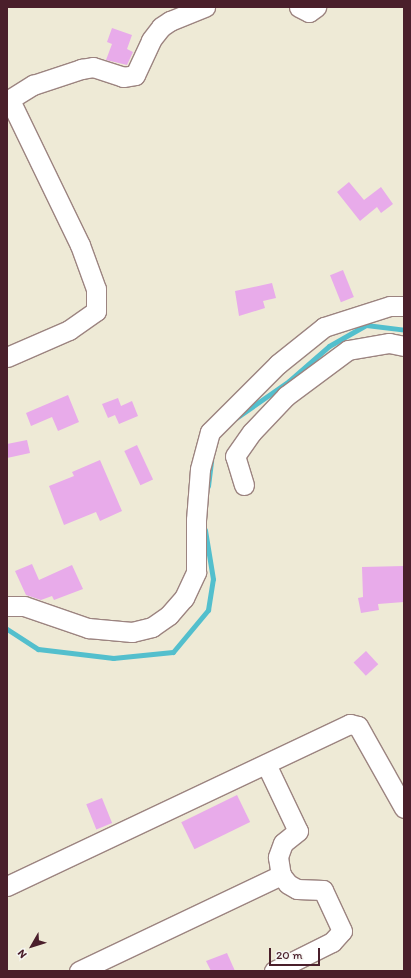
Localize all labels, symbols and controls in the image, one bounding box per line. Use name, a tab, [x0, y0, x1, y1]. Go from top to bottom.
north arrow	[12, 926, 52, 966]
scale bar	[271, 940, 322, 966]
text: N	[15, 947, 30, 961]
text: 20 m	[276, 948, 303, 962]

